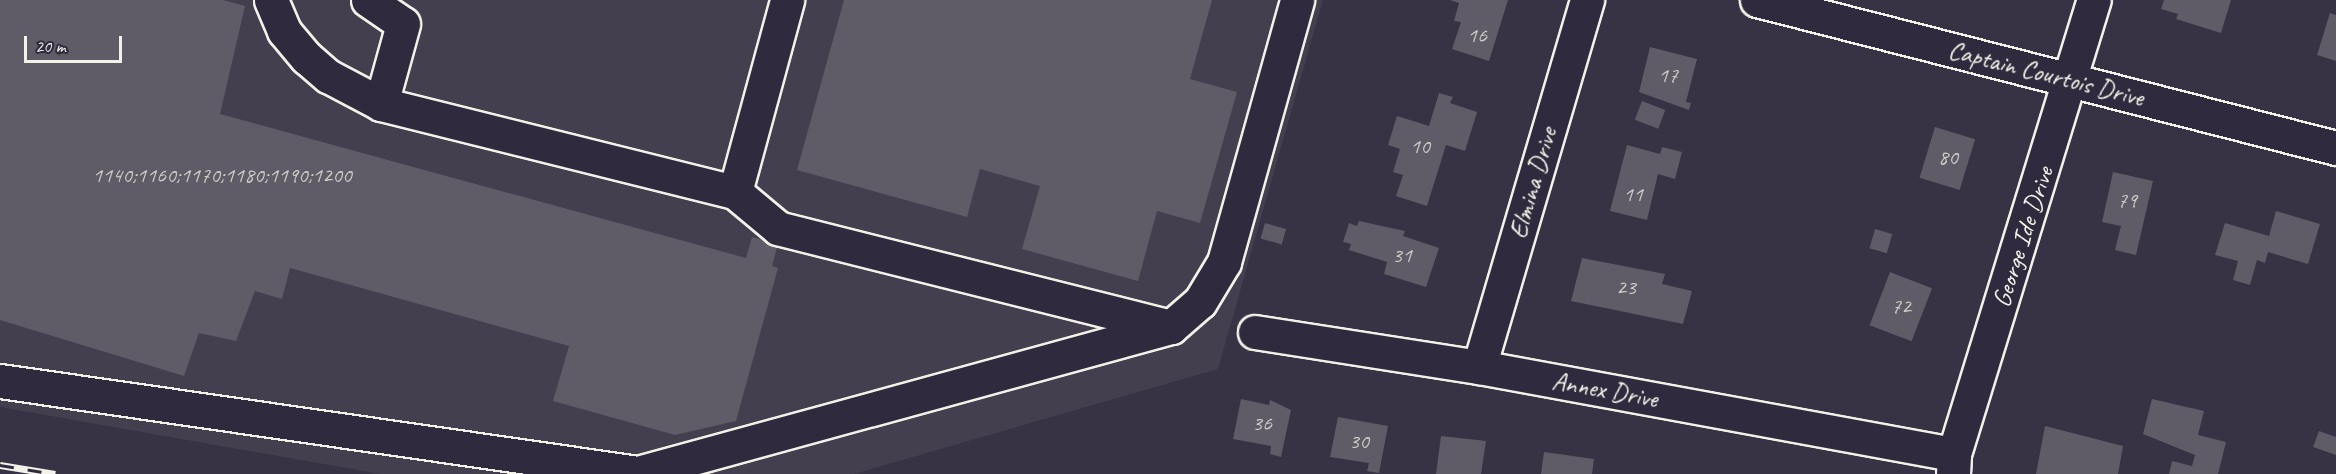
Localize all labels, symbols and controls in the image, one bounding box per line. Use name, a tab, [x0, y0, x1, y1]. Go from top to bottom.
house number: 16	[1467, 23, 1487, 49]
scale bar	[27, 24, 124, 62]
text: 20 m	[35, 35, 66, 57]
street label: Captain Courtois Drive	[1945, 35, 2147, 113]
house number: 17	[1658, 63, 1678, 89]
street label: Elmina Drive	[1502, 124, 1564, 242]
house number: 10	[1410, 134, 1430, 160]
house number: 80	[1938, 145, 1958, 171]
house number: 1140;1160;1170;1180;1190;1200	[92, 163, 352, 189]
street label: George Ide Drive	[1986, 163, 2060, 311]
house number: 11	[1623, 182, 1643, 208]
house number: 79	[2117, 188, 2137, 214]
house number: 31	[1392, 243, 1412, 269]
house number: 23	[1616, 275, 1636, 301]
house number: 72	[1891, 294, 1911, 320]
street label: Annex Drive	[1550, 365, 1660, 415]
house number: 36	[1252, 411, 1272, 437]
house number: 30	[1349, 429, 1369, 455]

